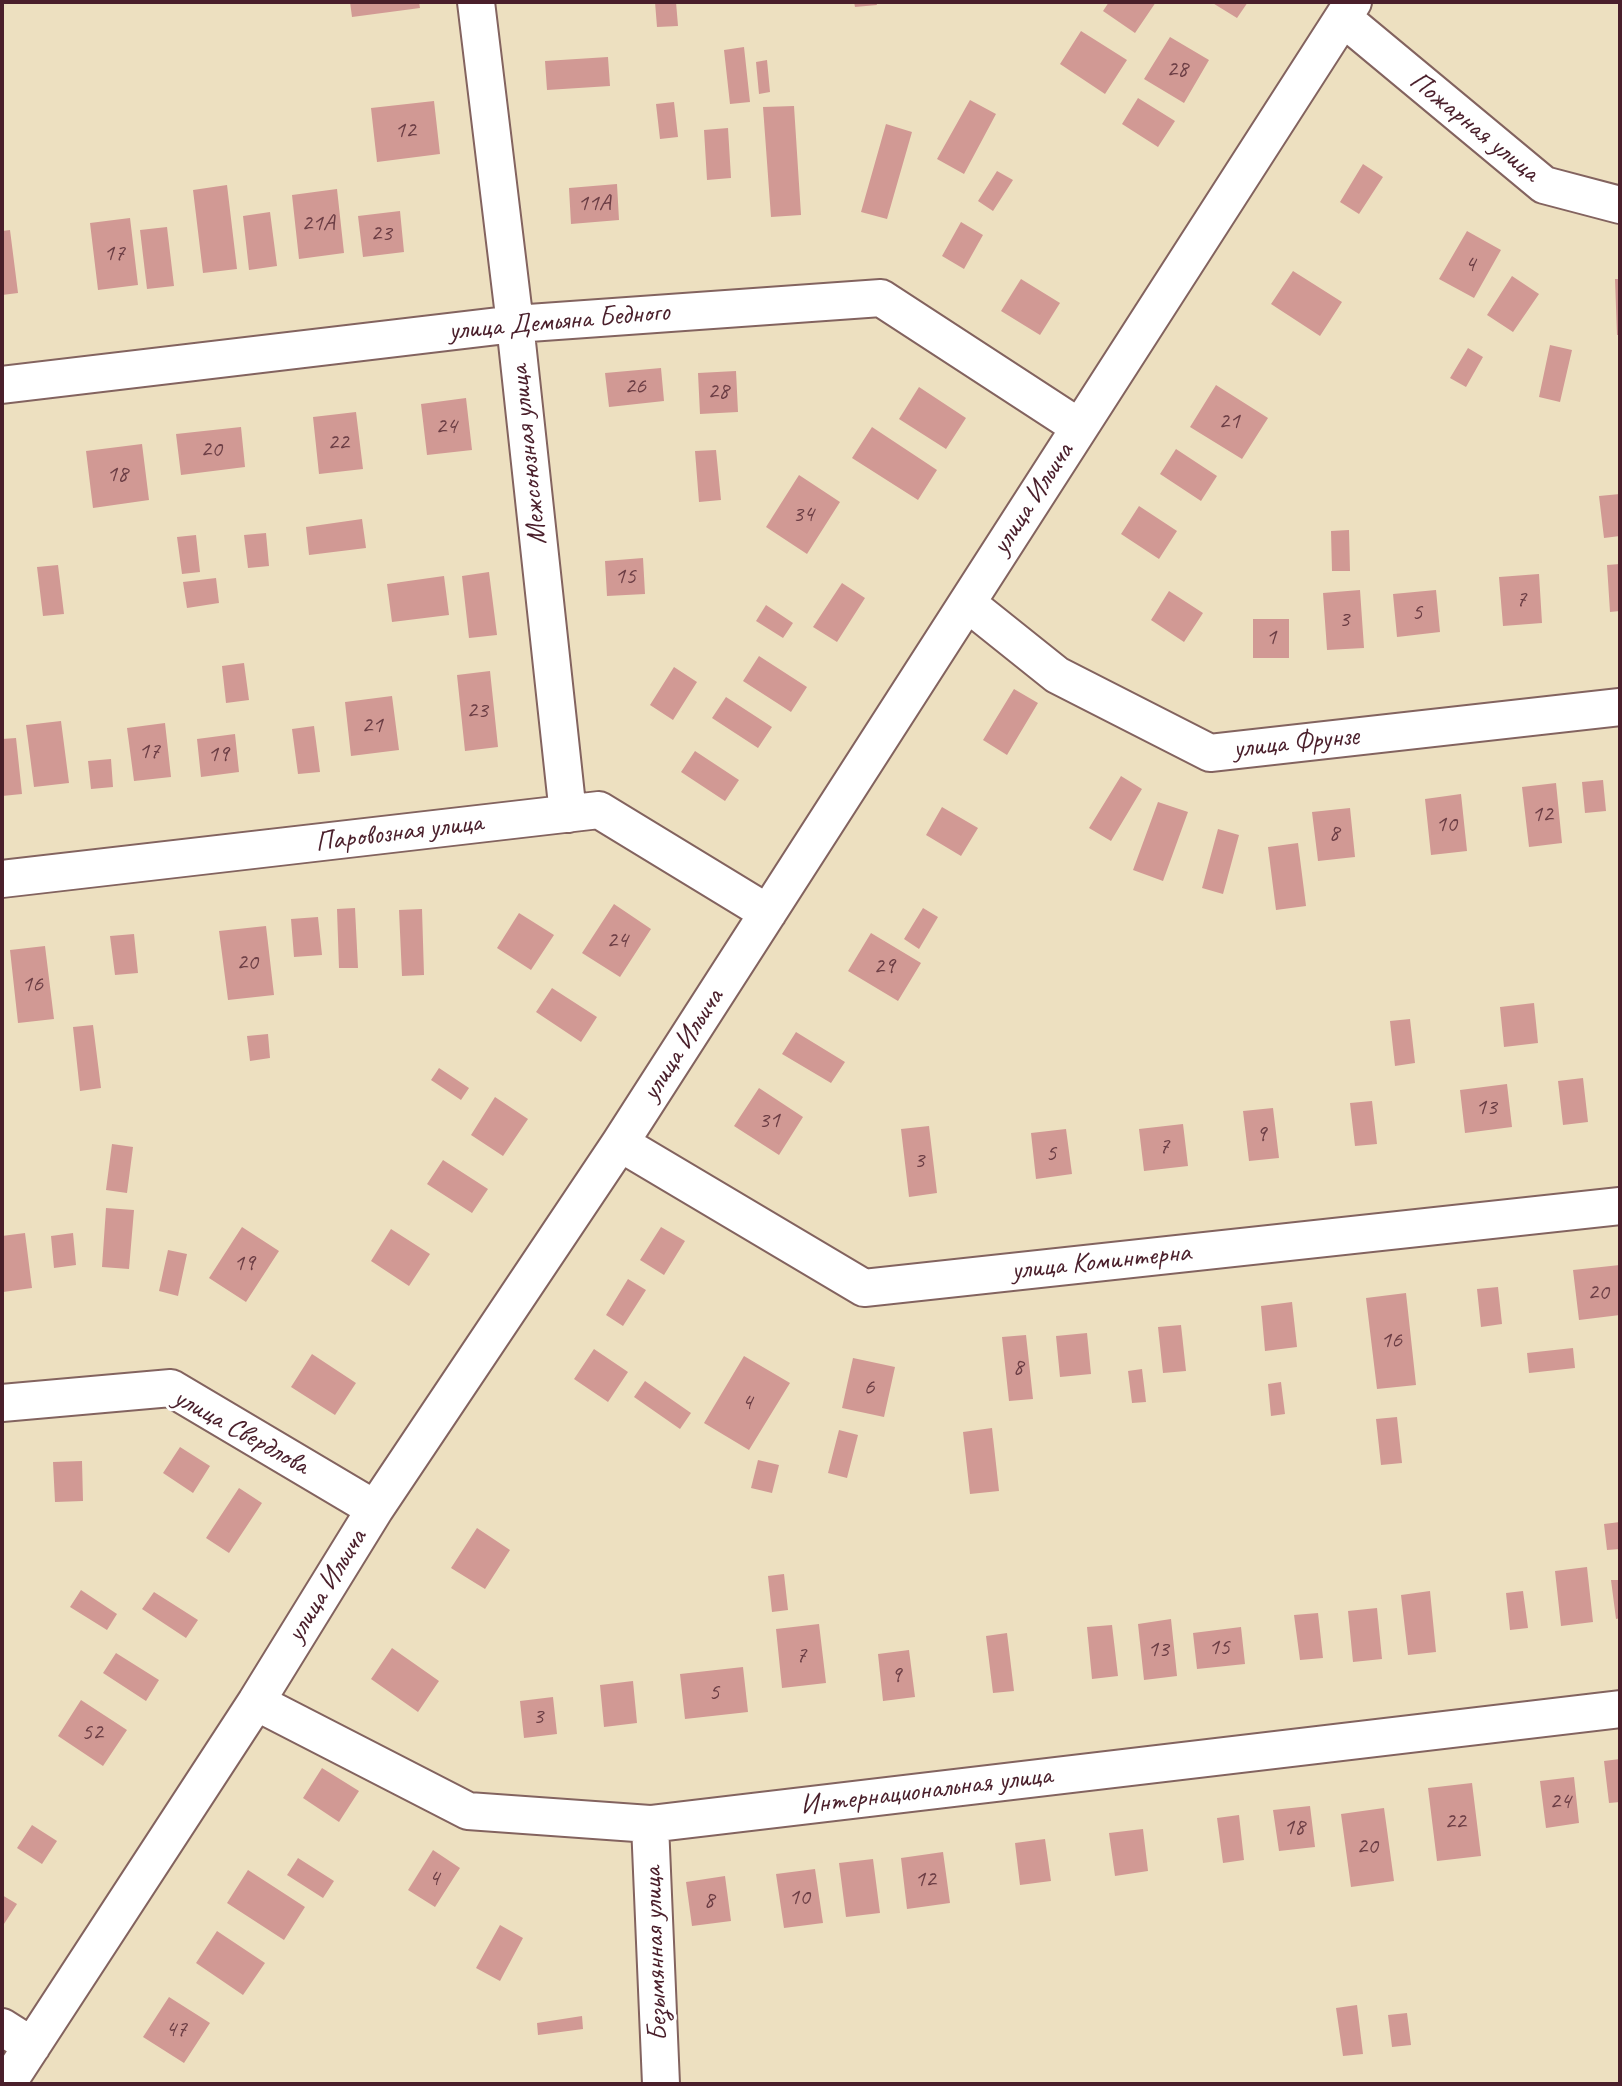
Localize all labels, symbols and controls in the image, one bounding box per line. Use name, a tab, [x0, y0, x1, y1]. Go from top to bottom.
house number: 28	[1166, 56, 1188, 84]
street label: Пожарная улица	[1402, 64, 1546, 190]
house number: 12	[394, 117, 416, 145]
house number: 11А	[577, 190, 611, 218]
house number: 21А	[301, 210, 335, 238]
house number: 23	[370, 220, 392, 248]
house number: 17	[103, 240, 125, 268]
house number: 4	[1465, 251, 1475, 279]
street label: улица Демьяна Бедного	[447, 296, 671, 348]
street label: Межсоюзная улица	[503, 364, 555, 546]
house number: 26	[624, 373, 646, 401]
house number: 28	[707, 378, 729, 406]
house number: 21	[1218, 408, 1240, 436]
house number: 24	[435, 413, 457, 441]
house number: 22	[327, 429, 349, 457]
house number: 20	[200, 436, 222, 464]
street label: улица Ильича	[985, 437, 1081, 561]
house number: 18	[106, 461, 128, 489]
house number: 34	[792, 501, 814, 529]
house number: 15	[614, 563, 636, 591]
house number: 7	[1516, 586, 1526, 614]
house number: 5	[1412, 599, 1422, 627]
house number: 3	[1339, 606, 1349, 634]
house number: 1	[1266, 624, 1276, 652]
house number: 23	[466, 697, 488, 725]
house number: 21	[361, 712, 383, 740]
street label: улица Фрунзе	[1231, 720, 1361, 766]
house number: 17	[138, 738, 160, 766]
house number: 19	[207, 741, 229, 769]
house number: 12	[1531, 801, 1553, 829]
street label: Паровозная улица	[313, 806, 485, 860]
house number: 10	[1435, 811, 1457, 839]
house number: 8	[1329, 820, 1339, 848]
house number: 24	[606, 927, 628, 955]
house number: 20	[236, 949, 258, 977]
house number: 29	[873, 953, 895, 981]
house number: 16	[21, 971, 43, 999]
street label: улица Ильича	[635, 983, 731, 1107]
house number: 13	[1475, 1094, 1497, 1122]
house number: 31	[758, 1107, 780, 1135]
house number: 9	[1256, 1121, 1266, 1149]
house number: 7	[1159, 1133, 1169, 1161]
house number: 5	[1046, 1140, 1056, 1168]
house number: 3	[914, 1147, 924, 1175]
street label: улица Коминтерна	[1010, 1236, 1192, 1288]
house number: 19	[233, 1250, 255, 1278]
house number: 20	[1587, 1279, 1609, 1307]
house number: 16	[1380, 1327, 1402, 1355]
house number: 8	[1013, 1354, 1023, 1382]
house number: 6	[864, 1374, 874, 1402]
street label: улица Свердлова	[167, 1381, 315, 1483]
house number: 4	[742, 1389, 752, 1417]
street label: улица Ильича	[279, 1524, 375, 1648]
house number: 15	[1208, 1634, 1230, 1662]
house number: 13	[1147, 1636, 1169, 1664]
house number: 7	[796, 1642, 806, 1670]
house number: 9	[891, 1662, 901, 1690]
house number: 5	[709, 1679, 719, 1707]
house number: 3	[533, 1703, 543, 1731]
house number: 52	[81, 1719, 103, 1747]
street label: Интернациональная улица	[798, 1759, 1054, 1823]
house number: 24	[1549, 1788, 1571, 1816]
house number: 22	[1444, 1808, 1466, 1836]
house number: 18	[1283, 1814, 1305, 1842]
house number: 20	[1356, 1833, 1378, 1861]
house number: 4	[429, 1865, 439, 1893]
street label: Безымянная улица	[636, 1866, 676, 2042]
house number: 12	[914, 1866, 936, 1894]
house number: 10	[788, 1884, 810, 1912]
house number: 8	[704, 1887, 714, 1915]
house number: 47	[165, 2016, 187, 2044]

